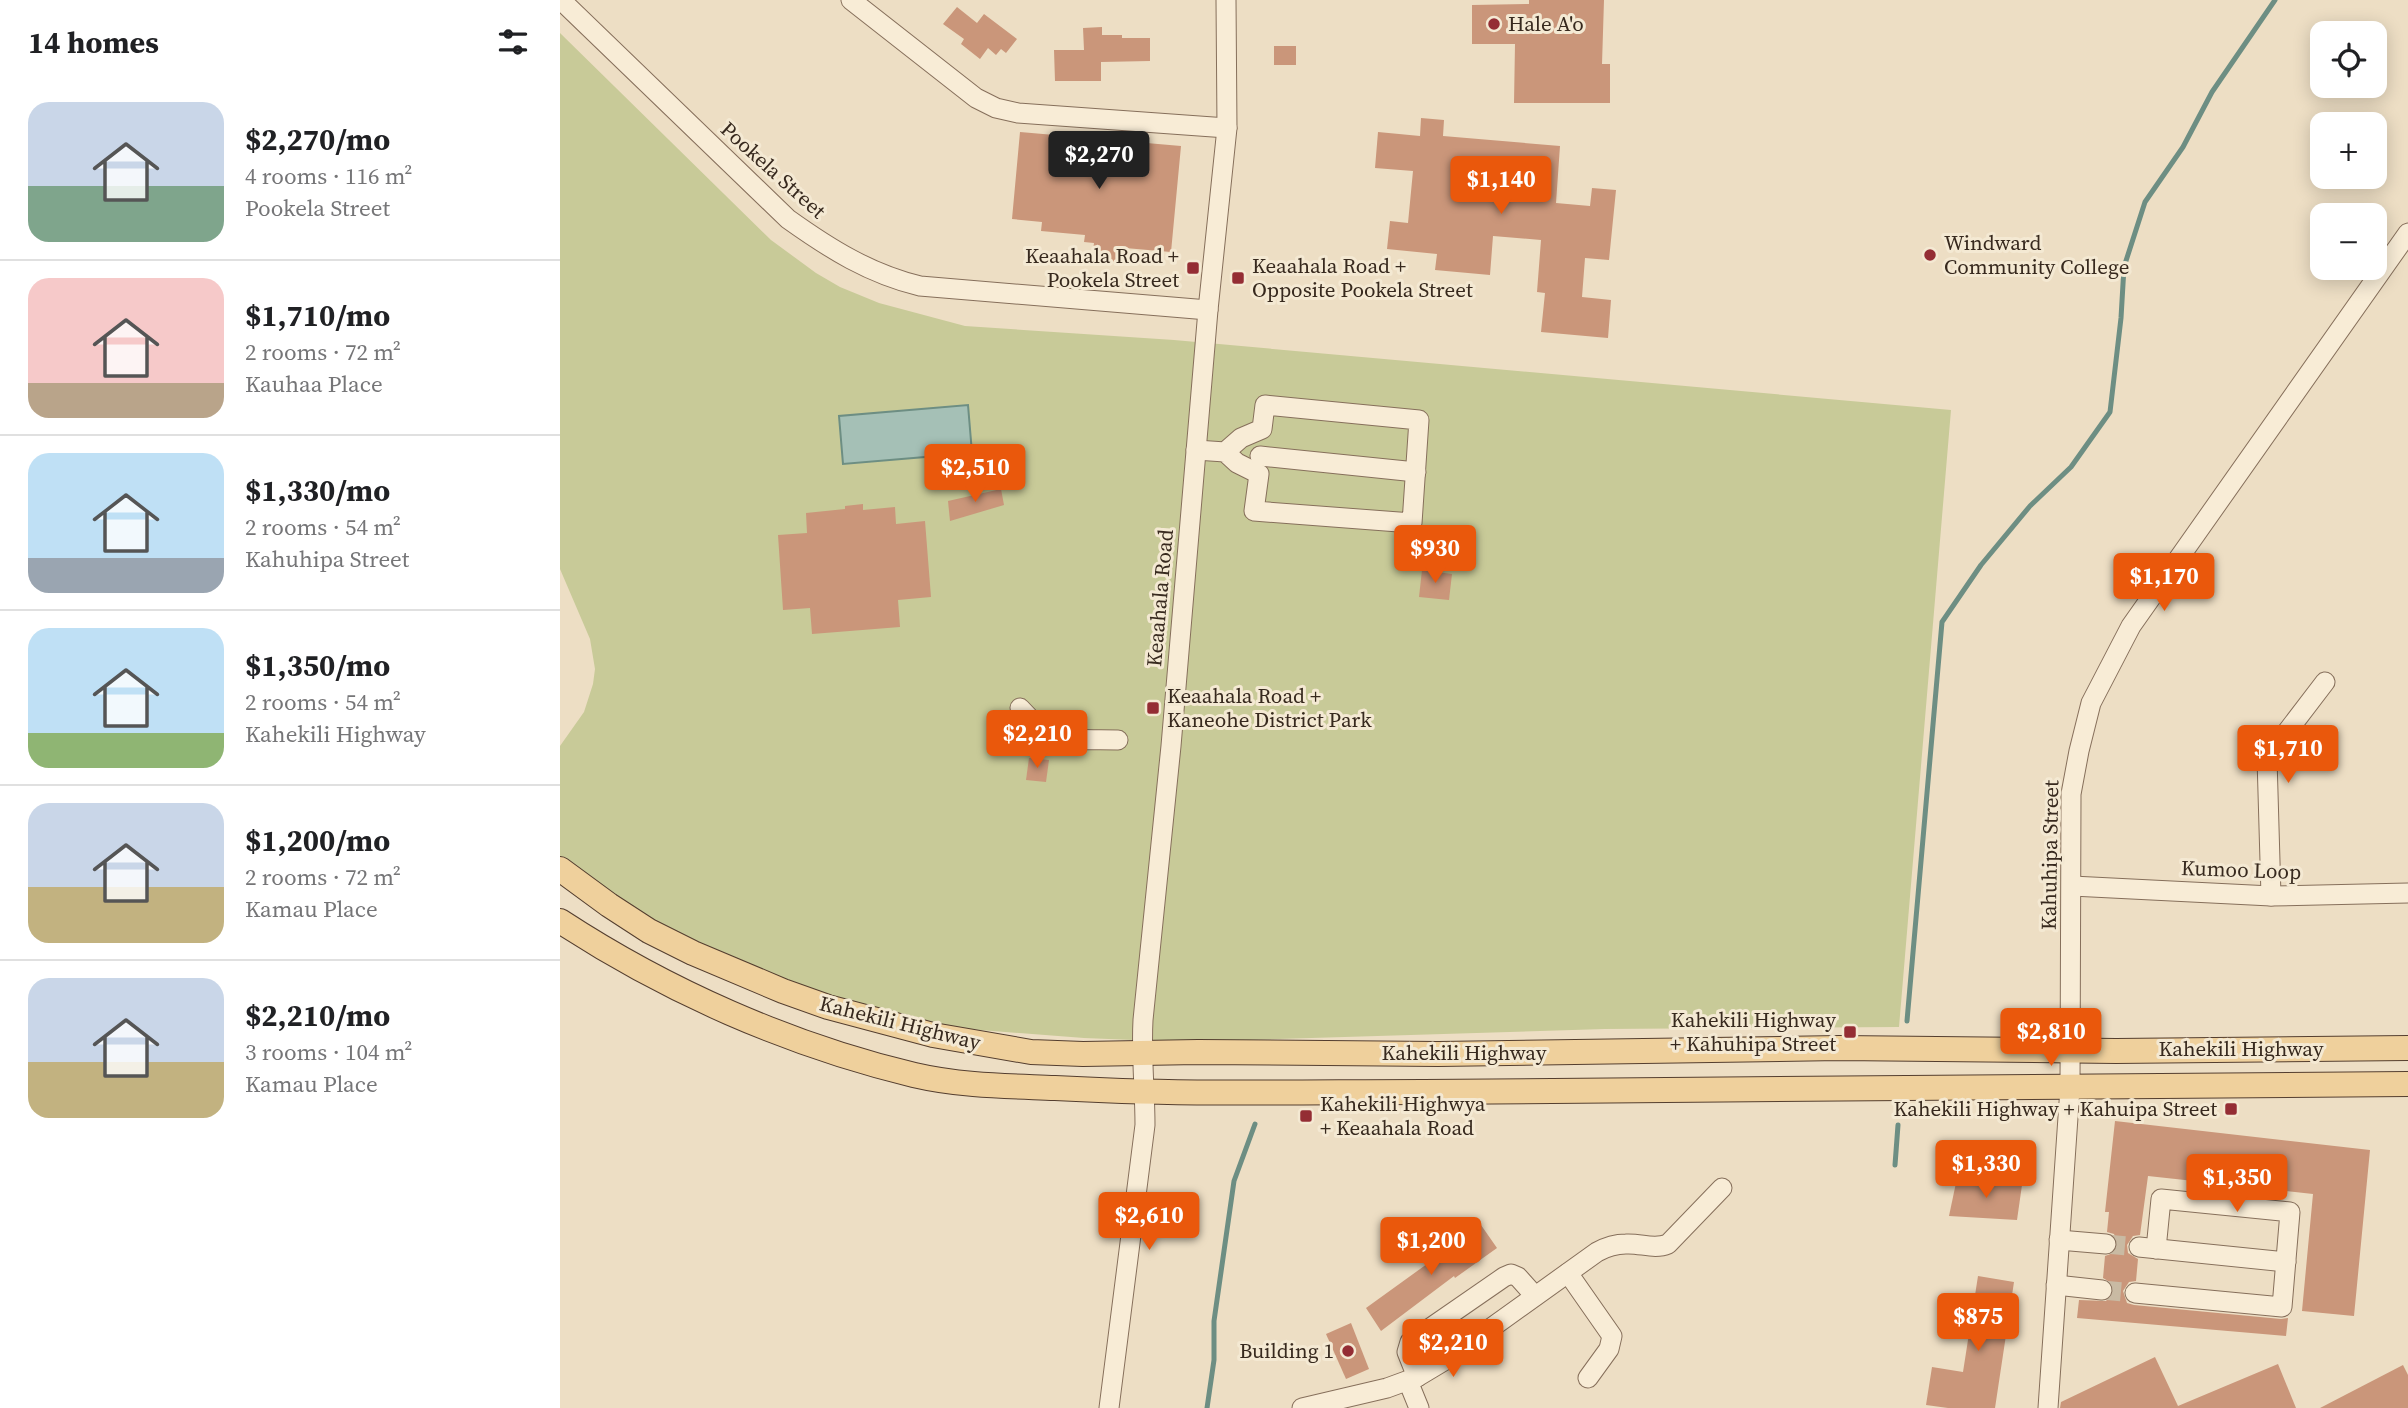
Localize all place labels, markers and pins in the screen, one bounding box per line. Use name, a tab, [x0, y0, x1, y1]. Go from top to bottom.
place label: Hale A'o	[1508, 9, 1584, 38]
marker: Hale A'o	[1486, 16, 1502, 32]
pin: $2,270	[1042, 132, 1156, 191]
pin: $1,140	[1444, 156, 1558, 216]
place label: Windward Community College	[1944, 228, 2129, 281]
place label: Keaahala Road + Pookela Street	[1025, 241, 1179, 294]
marker: Windward Community College	[1922, 247, 1938, 263]
place label: Keaahala Road + Opposite Pookela Street	[1252, 251, 1473, 304]
marker: Keaahala Road + Pookela Street	[1185, 260, 1201, 276]
marker: Keaahala Road + Opposite Pookela Street	[1230, 270, 1246, 286]
pin: $2,510	[918, 444, 1032, 504]
pin: $930	[1394, 526, 1476, 585]
pin: $1,170	[2107, 554, 2221, 613]
place label: Keaahala Road + Kaneohe District Park	[1167, 681, 1372, 734]
marker: Keaahala Road + Kaneohe District Park	[1145, 700, 1161, 716]
pin: $2,210	[980, 710, 1094, 770]
pin: $1,710	[2231, 726, 2345, 785]
place label: Kahekili Highway + Kahuhipa Street	[1670, 1005, 1836, 1058]
pin: $2,810	[1994, 1009, 2108, 1068]
marker: Kahekili Highway + Kahuhipa Street	[1842, 1024, 1858, 1040]
place label: Kahekili Highwya + Keaahala Road	[1320, 1089, 1486, 1142]
place label: Kahekili Highway + Kahuipa Street	[1894, 1094, 2217, 1123]
marker: Kahekili Highway + Kahuipa Street	[2223, 1101, 2239, 1117]
marker: Kahekili Highwya + Keaahala Road	[1298, 1108, 1314, 1124]
pin: $1,330	[1929, 1140, 2043, 1200]
pin: $1,350	[2180, 1154, 2294, 1214]
pin: $2,610	[1092, 1192, 1206, 1252]
pin: $1,200	[1374, 1218, 1488, 1277]
pin: $875	[1937, 1294, 2019, 1353]
pin: $2,210	[1396, 1320, 1510, 1379]
place label: Building 1	[1239, 1336, 1334, 1365]
marker: Building 1	[1340, 1343, 1356, 1359]

